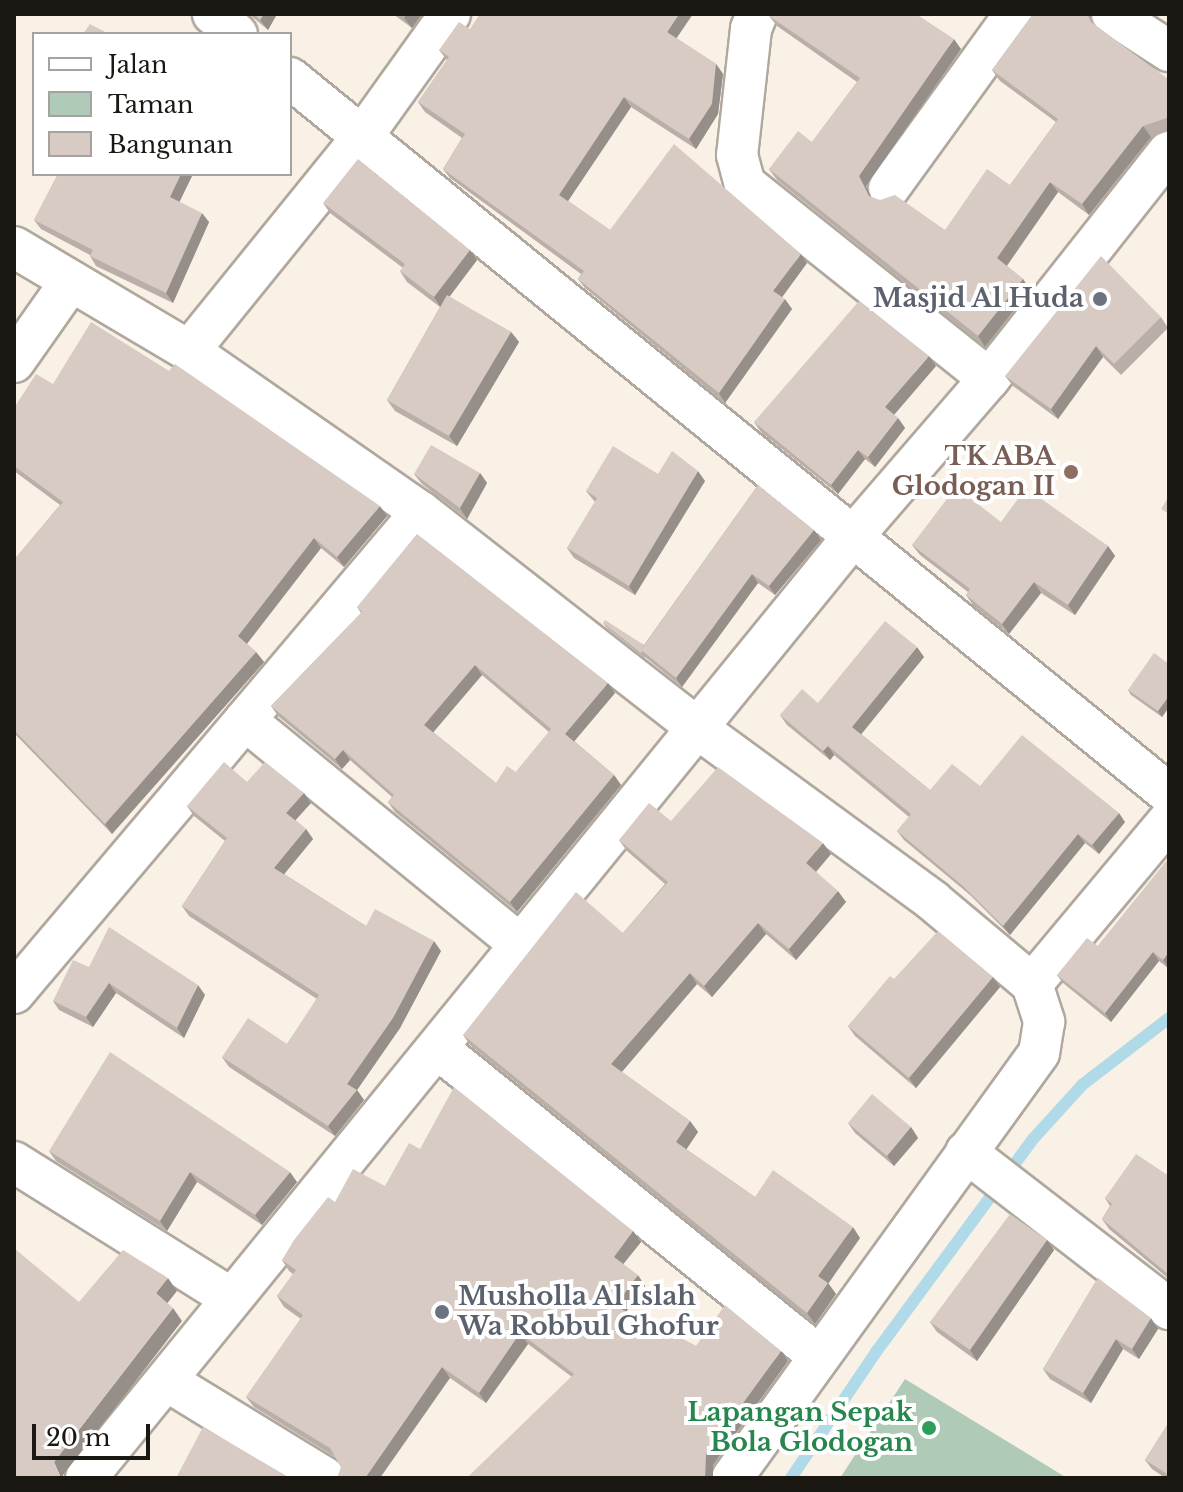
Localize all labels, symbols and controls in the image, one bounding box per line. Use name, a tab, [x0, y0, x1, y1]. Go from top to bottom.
legend	[32, 32, 292, 176]
text: Jalan	[108, 50, 168, 79]
text: Taman	[108, 90, 194, 119]
text: Bangunan	[108, 130, 233, 159]
place label: Masjid Al Huda	[872, 283, 1084, 315]
marker: Masjid Al Huda	[1091, 290, 1109, 308]
place label: TK ABA Glodogan II	[892, 441, 1055, 502]
marker: TK ABA Glodogan II	[1062, 463, 1080, 481]
place label: Musholla Al Islah Wa Robbul Ghofur	[458, 1281, 719, 1342]
marker: Musholla Al Islah Wa Robbul Ghofur	[433, 1303, 451, 1321]
place label: Lapangan Sepak Bola Glodogan	[687, 1397, 913, 1458]
scale bar	[36, 1408, 154, 1458]
marker: Lapangan Sepak Bola Glodogan	[920, 1419, 938, 1437]
text: 20 m	[46, 1423, 111, 1452]

